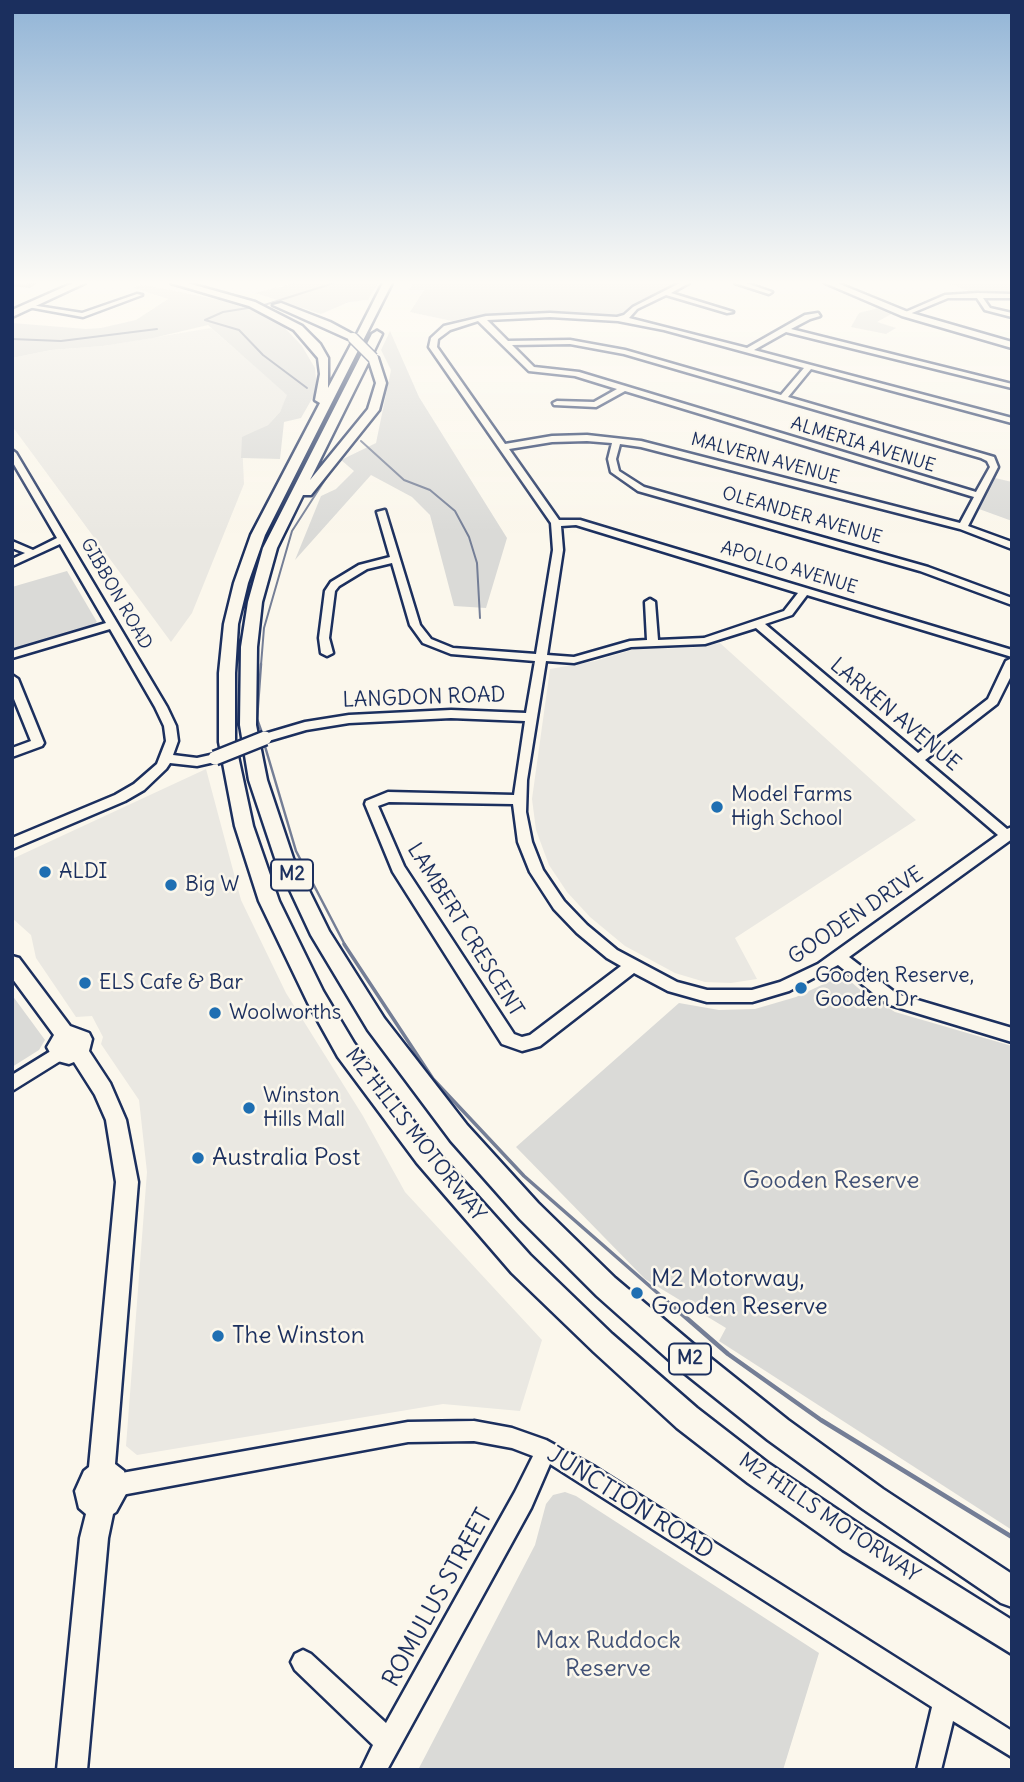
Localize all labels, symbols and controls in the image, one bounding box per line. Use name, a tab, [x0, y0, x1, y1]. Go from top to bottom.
street label: ALMERIA AVENUE	[788, 413, 938, 477]
street label: MALVERN AVENUE	[688, 429, 842, 489]
street label: OLEANDER AVENUE	[719, 483, 885, 549]
street label: GIBBON ROAD	[75, 535, 157, 653]
street label: APOLLO AVENUE	[718, 537, 860, 599]
street label: LARKEN AVENUE	[825, 653, 965, 777]
street label: LANGDON ROAD	[342, 683, 506, 713]
place label: Model Farms High School	[731, 782, 852, 832]
marker: Model Farms High School	[709, 799, 725, 815]
street label: LAMBERT CRESCENT	[401, 839, 529, 1021]
place label: ALDI	[59, 859, 108, 885]
road number: M2	[271, 860, 313, 890]
street label: GOODEN DRIVE	[784, 862, 928, 970]
marker: ALDI	[37, 864, 53, 880]
place label: Big W	[185, 872, 239, 898]
marker: Big W	[163, 877, 179, 893]
place label: Gooden Reserve, Gooden Dr	[815, 963, 974, 1013]
place label: ELS Cafe & Bar	[99, 970, 243, 996]
marker: ELS Cafe & Bar	[77, 975, 93, 991]
marker: Gooden Reserve, Gooden Dr	[793, 980, 809, 996]
place label: Woolworths	[229, 1000, 341, 1026]
marker: Woolworths	[207, 1005, 223, 1021]
street label: M2 HILLS MOTORWAY	[340, 1043, 490, 1227]
place label: Winston Hills Mall	[263, 1083, 345, 1133]
marker: Winston Hills Mall	[241, 1100, 257, 1116]
place label: Australia Post	[212, 1144, 360, 1172]
marker: Australia Post	[190, 1150, 206, 1166]
park label: Gooden Reserve	[743, 1167, 919, 1195]
place label: M2 Motorway, Gooden Reserve	[651, 1265, 828, 1321]
marker: M2 Motorway, Gooden Reserve	[629, 1285, 645, 1301]
place label: The Winston	[232, 1322, 365, 1350]
marker: The Winston	[210, 1328, 226, 1344]
road number: M2	[669, 1344, 711, 1374]
street label: JUNCTION ROAD	[541, 1440, 719, 1566]
street label: M2 HILLS MOTORWAY	[734, 1448, 924, 1588]
street label: ROMULUS STREET	[377, 1504, 499, 1692]
park label: Max Ruddock Reserve	[535, 1627, 681, 1683]

